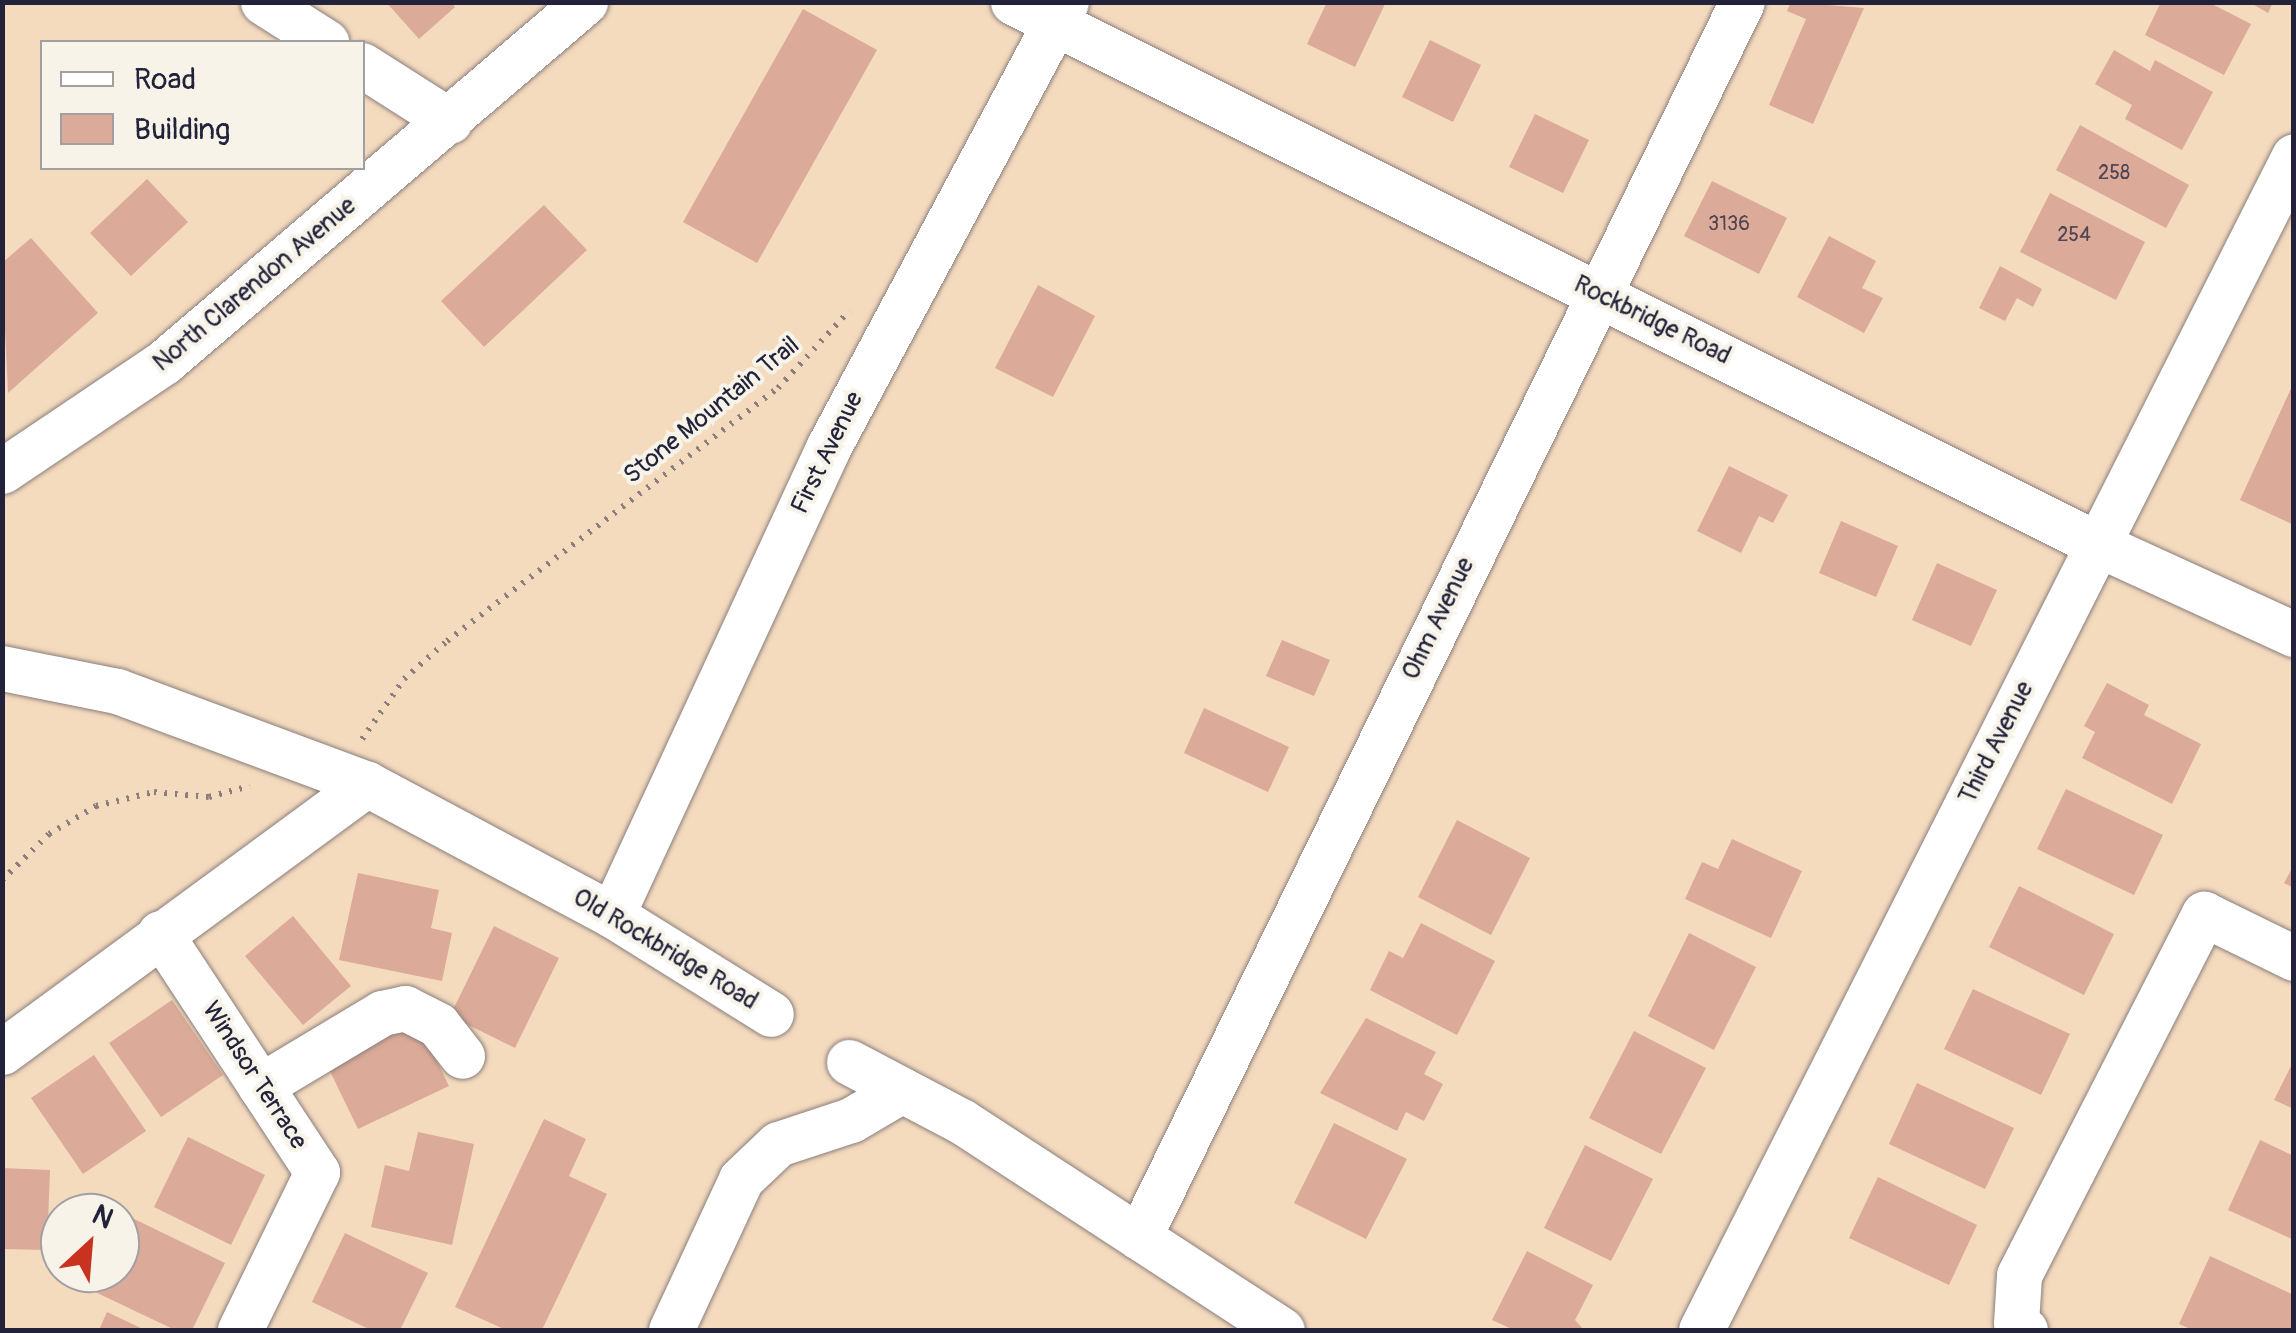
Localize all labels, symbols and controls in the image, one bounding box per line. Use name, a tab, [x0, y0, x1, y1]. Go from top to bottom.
legend	[40, 40, 365, 170]
text: Road	[134, 61, 196, 98]
text: Building	[134, 111, 230, 148]
house number: 258	[2098, 160, 2130, 184]
street label: North Clarendon Avenue	[148, 191, 362, 379]
house number: 3136	[1708, 211, 1750, 235]
house number: 254	[2057, 222, 2091, 246]
street label: Rockbridge Road	[1569, 270, 1735, 372]
street label: Stone Mountain Trail	[618, 331, 806, 491]
street label: First Avenue	[786, 387, 870, 519]
street label: Ohm Avenue	[1397, 553, 1481, 685]
street label: Third Avenue	[1953, 677, 2041, 809]
street label: Old Rockbridge Road	[567, 883, 763, 1017]
street label: Windsor Terrace	[195, 997, 313, 1155]
north arrow	[40, 1193, 140, 1293]
text: N	[86, 1198, 119, 1237]

